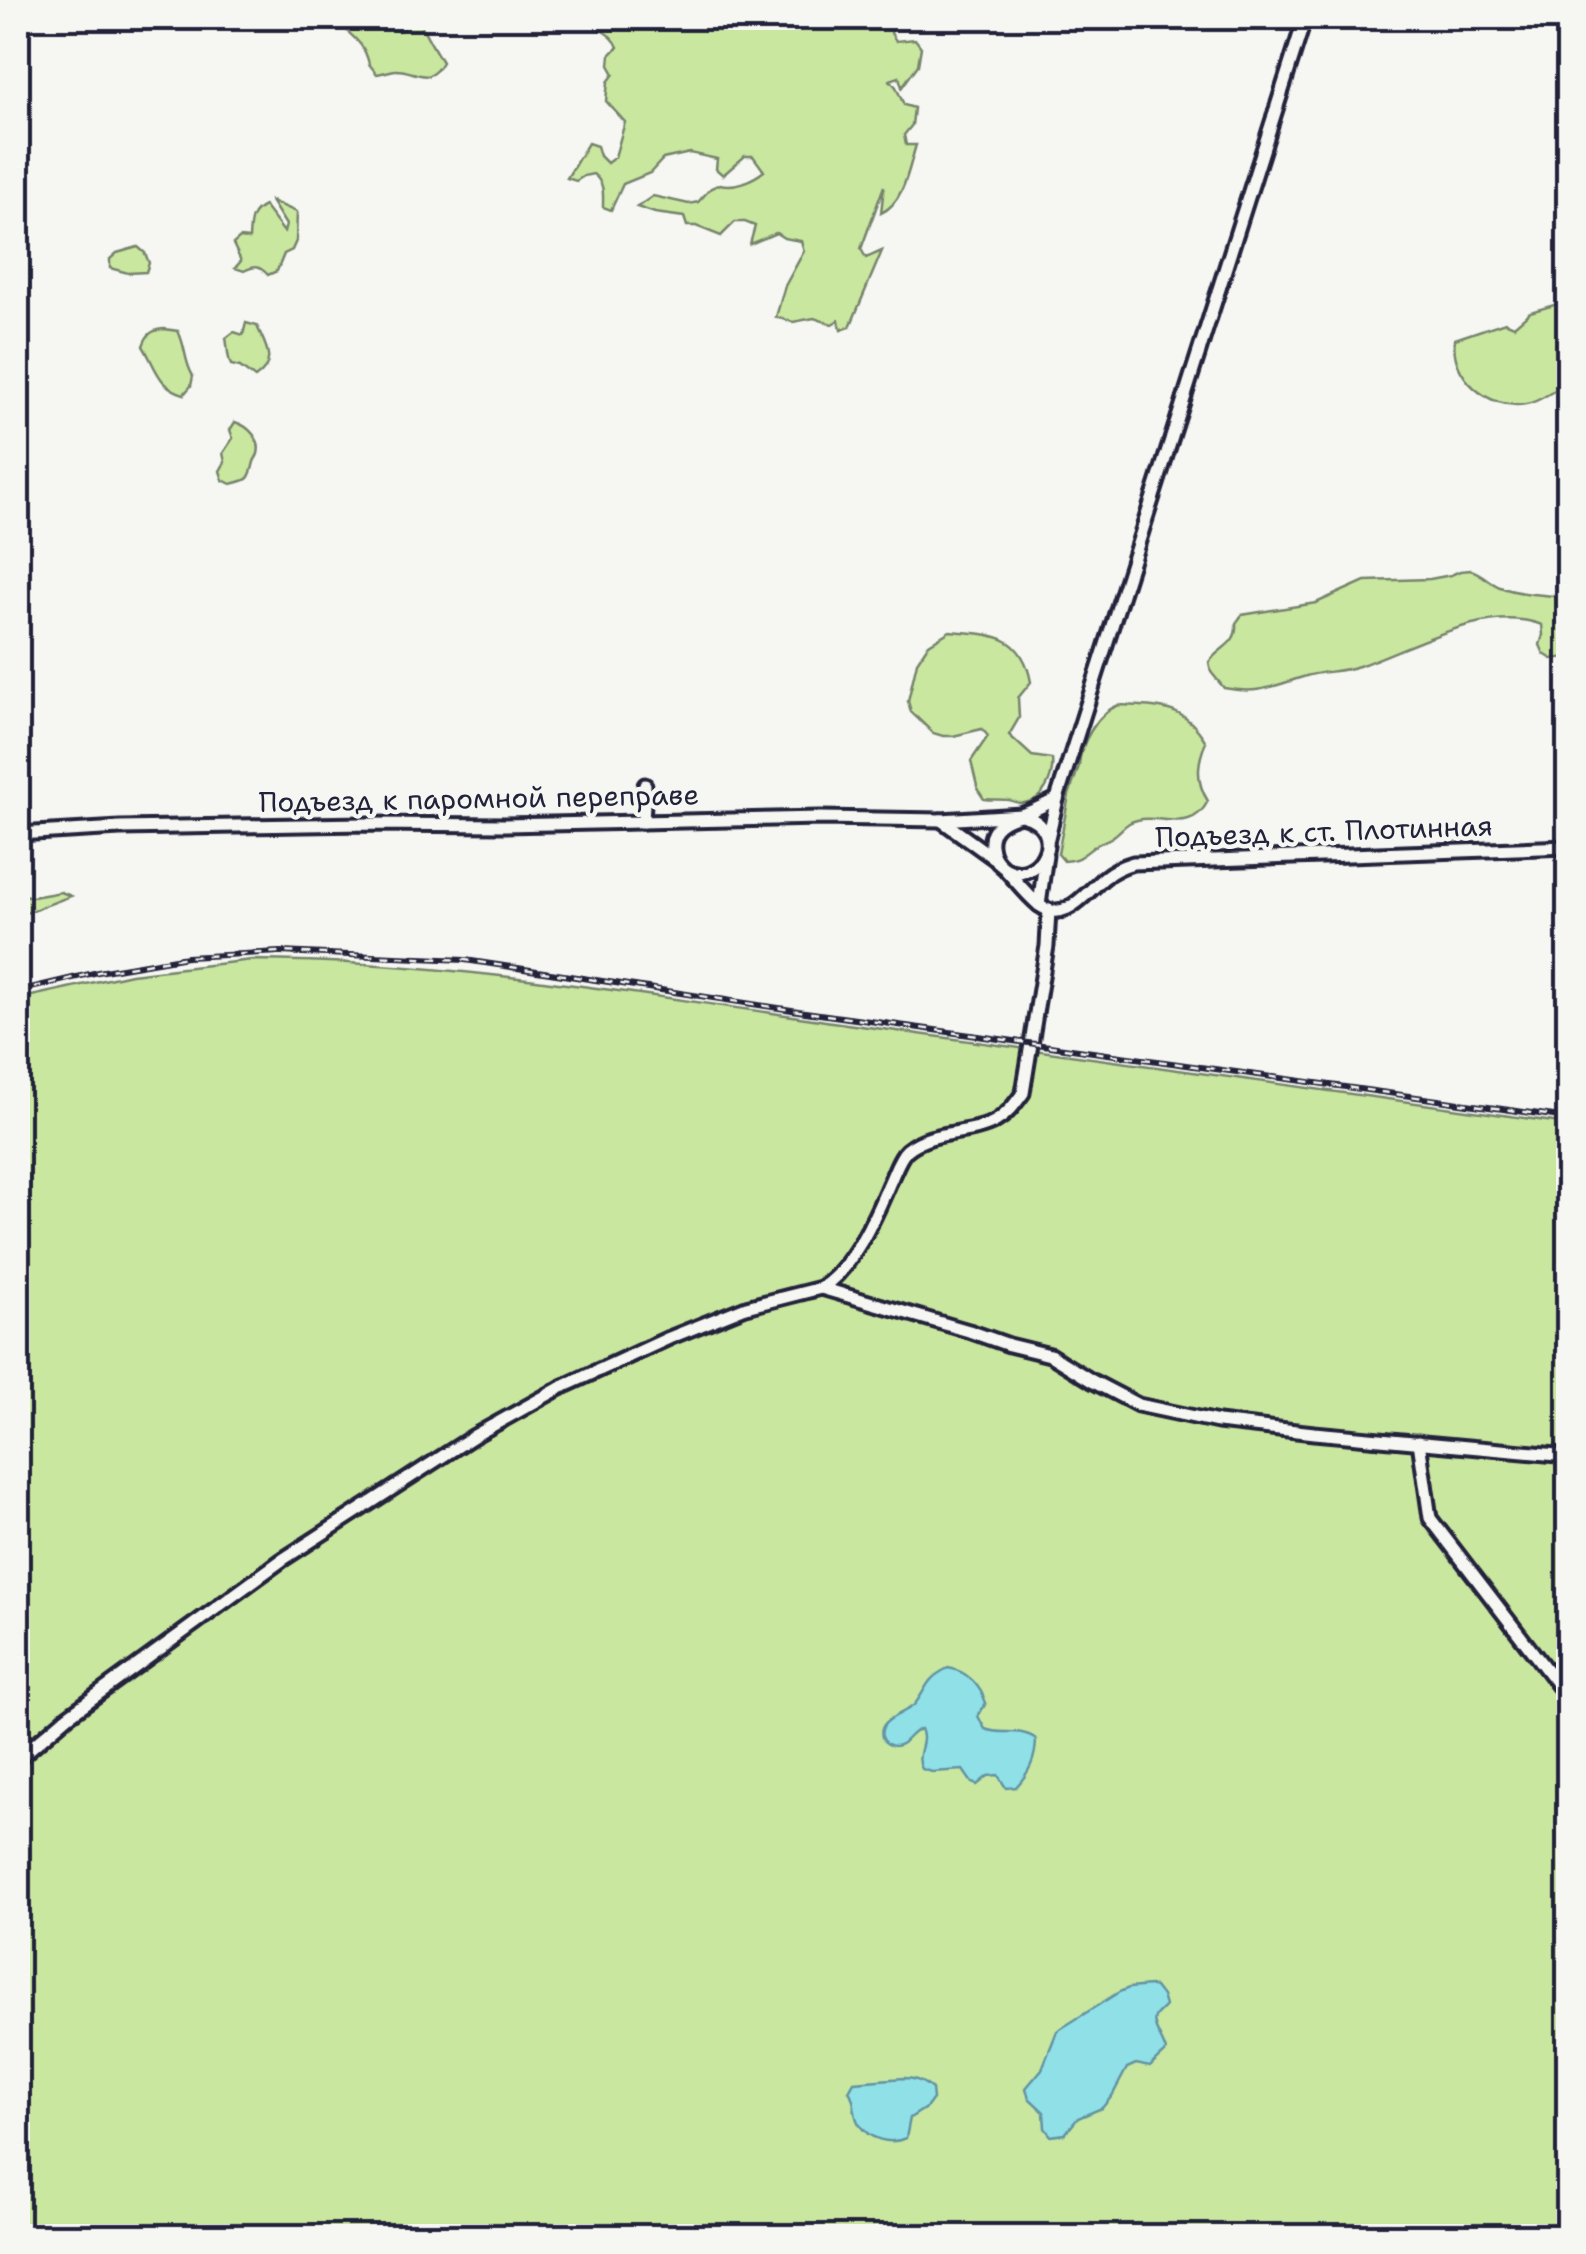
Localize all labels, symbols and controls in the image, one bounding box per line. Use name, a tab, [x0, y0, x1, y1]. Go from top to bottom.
street label: Подъезд к паромной переправе	[259, 775, 699, 821]
street label: Подъезд к ст. Плотинная	[1155, 806, 1493, 856]

